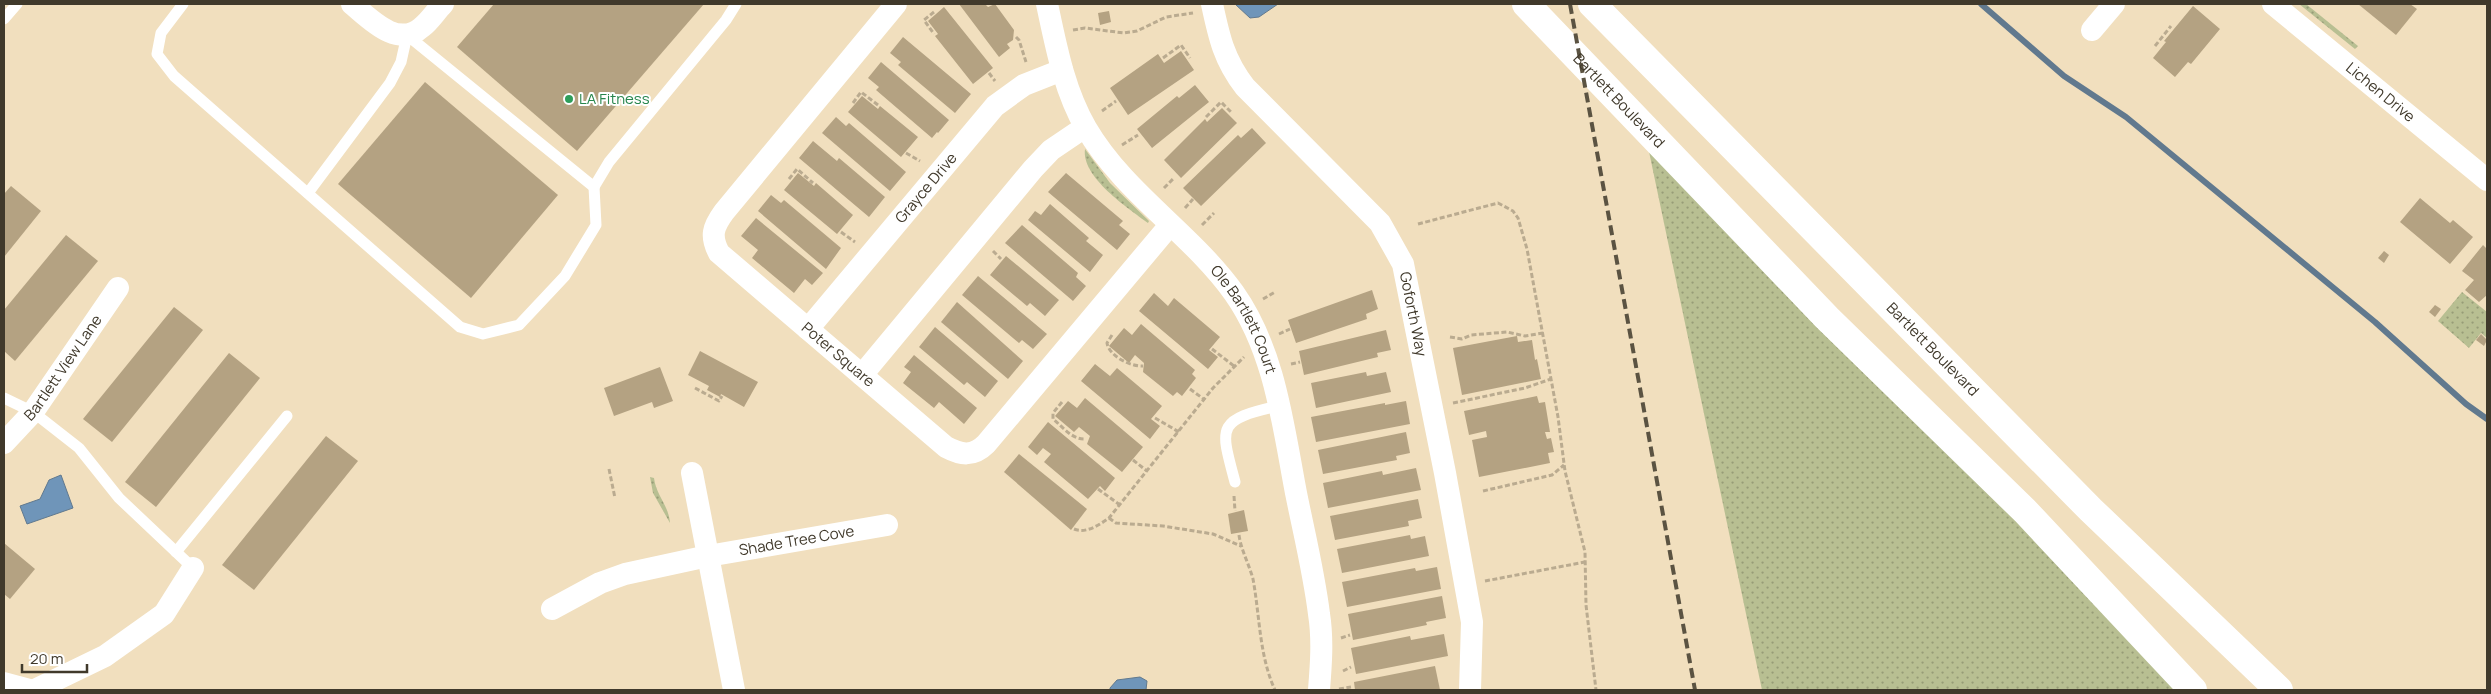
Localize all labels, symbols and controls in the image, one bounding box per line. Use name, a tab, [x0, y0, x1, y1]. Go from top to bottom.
street label: Bartlett Boulevard	[1569, 48, 1670, 152]
street label: Lichen Drive	[2342, 57, 2420, 127]
place label: LA Fitness	[579, 88, 650, 109]
marker: LA Fitness	[563, 93, 575, 105]
street label: Grayce Drive	[890, 148, 962, 227]
street label: Ole Bartlett Court	[1206, 260, 1282, 376]
street label: Goforth Way	[1395, 270, 1432, 358]
street label: Bartlett Boulevard	[1882, 297, 1984, 401]
street label: Bartlett View Lane	[19, 310, 107, 425]
street label: Poter Square	[797, 317, 880, 392]
street label: Shade Tree Cove	[737, 520, 856, 560]
scale bar	[22, 642, 88, 674]
text: 20 m	[30, 648, 63, 669]

